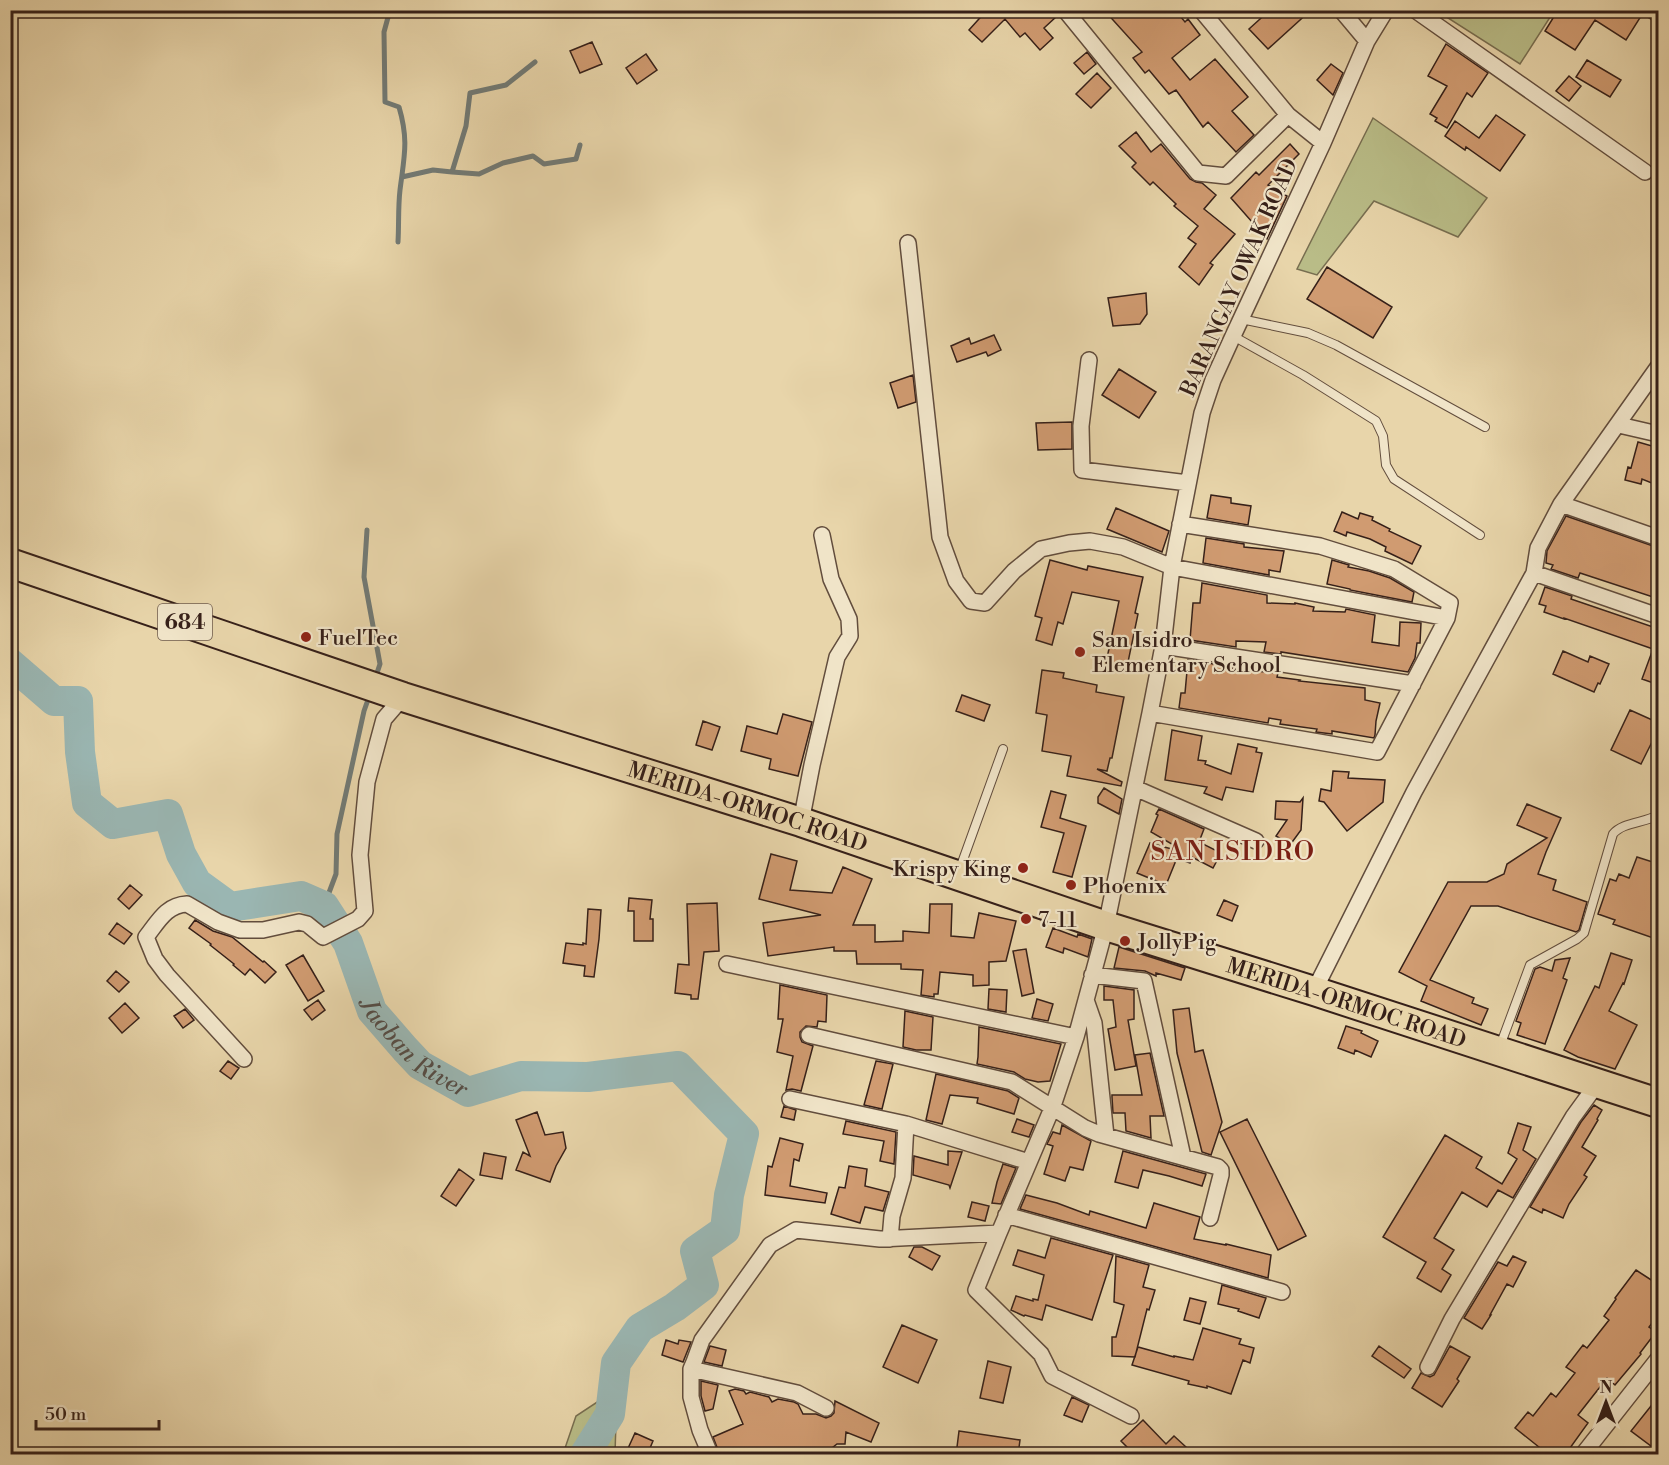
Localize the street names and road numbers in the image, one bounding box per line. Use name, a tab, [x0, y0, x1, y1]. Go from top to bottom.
street label: BARANGAY OWAK ROAD	[1174, 154, 1304, 402]
road number: 684	[158, 604, 212, 640]
street label: MERIDA-ORMOC ROAD	[624, 756, 871, 859]
street label: MERIDA-ORMOC ROAD	[1223, 952, 1469, 1055]

